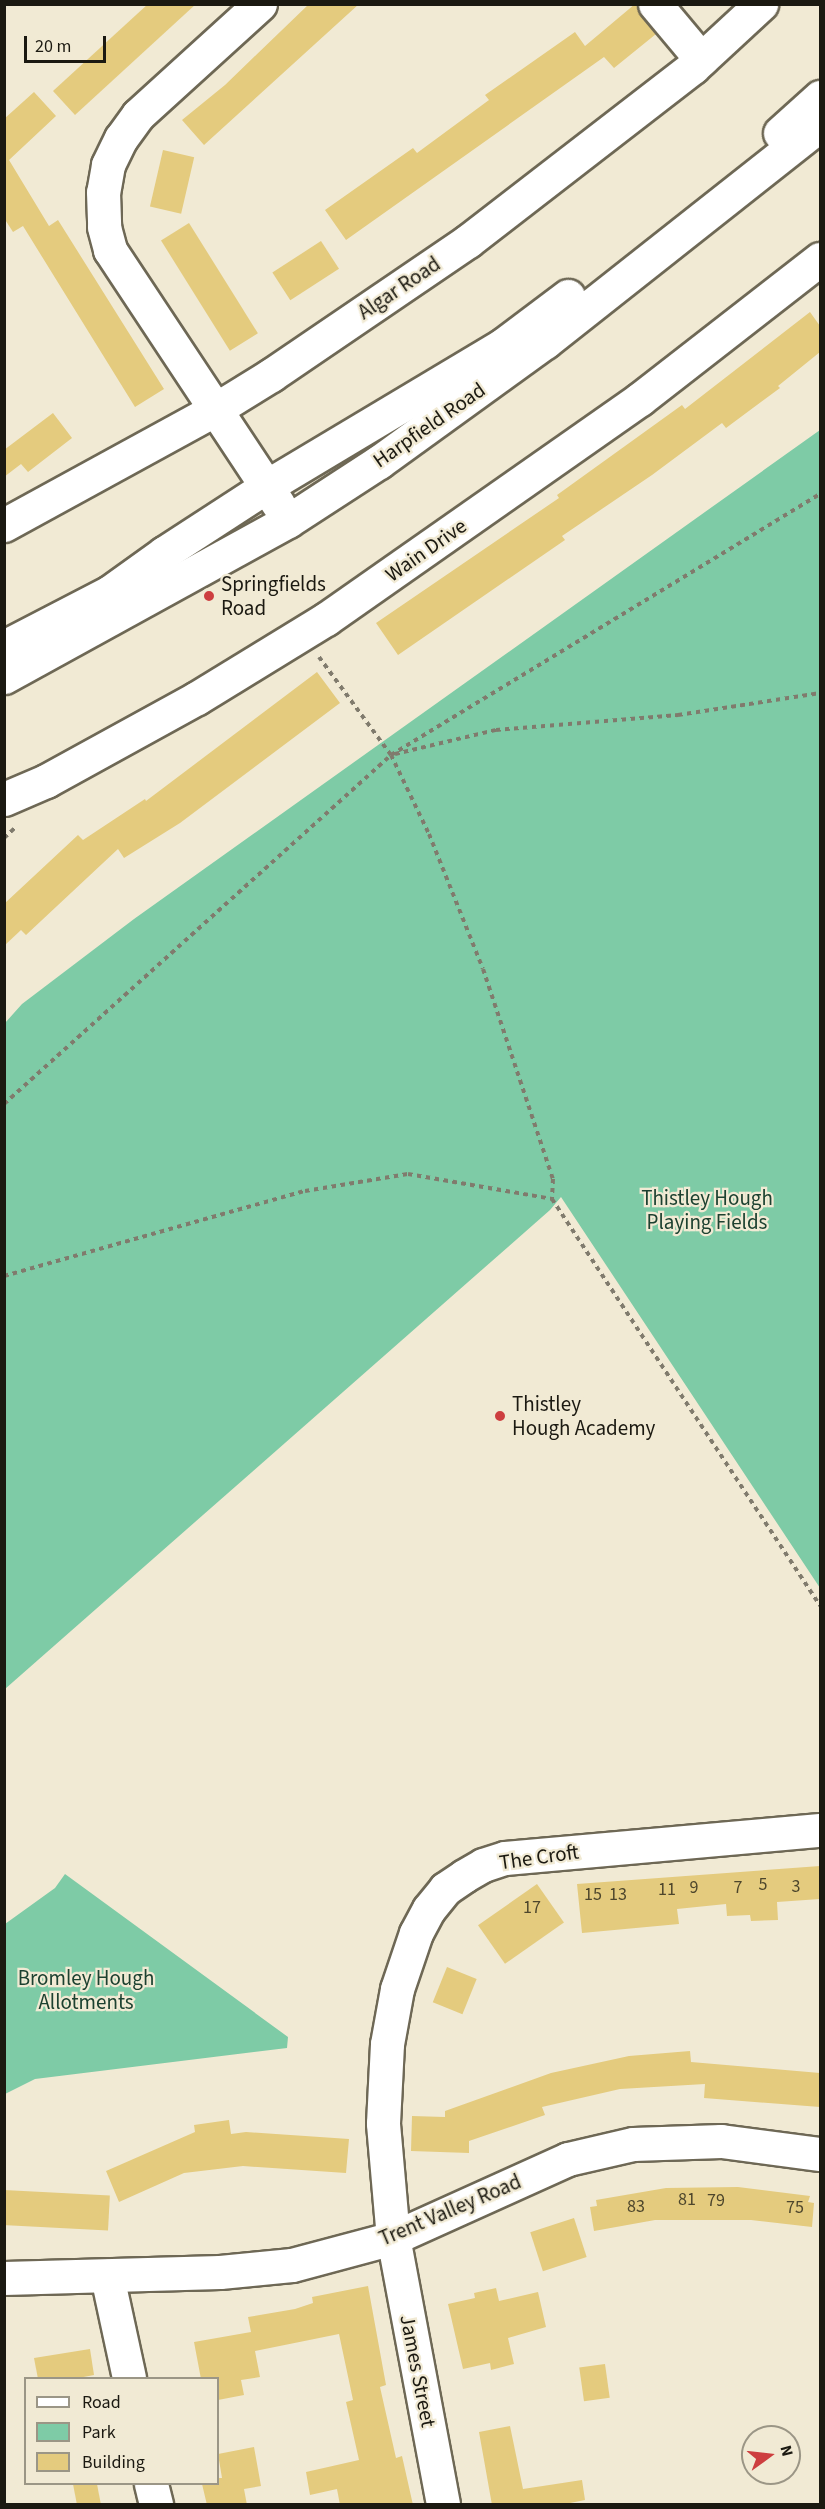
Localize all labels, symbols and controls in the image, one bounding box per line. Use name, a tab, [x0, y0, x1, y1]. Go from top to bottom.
scale bar	[27, 24, 110, 62]
text: 20 m	[35, 34, 71, 59]
street label: Algar Road	[353, 251, 445, 325]
street label: Harpfield Road	[368, 377, 490, 473]
street label: Wain Drive	[381, 513, 471, 587]
place label: Springfields Road	[221, 571, 326, 621]
marker: Springfields Road	[202, 589, 216, 603]
park label: Thistley Hough Playing Fields	[641, 1185, 773, 1235]
place label: Thistley Hough Academy	[512, 1391, 655, 1441]
marker: Thistley Hough Academy	[493, 1409, 507, 1423]
street label: The Croft	[498, 1839, 580, 1875]
house number: 5	[759, 1874, 767, 1896]
house number: 3	[792, 1876, 800, 1898]
house number: 9	[690, 1877, 698, 1899]
house number: 7	[734, 1877, 742, 1899]
house number: 11	[658, 1879, 676, 1901]
house number: 15	[584, 1884, 602, 1906]
house number: 13	[609, 1884, 627, 1906]
house number: 17	[523, 1897, 541, 1919]
park label: Bromley Hough Allotments	[18, 1965, 154, 2015]
street label: Trent Valley Road	[375, 2169, 525, 2251]
house number: 81	[678, 2189, 696, 2211]
house number: 79	[707, 2190, 725, 2212]
house number: 83	[627, 2196, 645, 2218]
house number: 75	[786, 2197, 804, 2219]
street label: James Street	[395, 2313, 441, 2429]
legend	[24, 2377, 219, 2485]
text: Road	[82, 2390, 121, 2415]
text: Park	[82, 2420, 116, 2445]
north arrow	[741, 2425, 801, 2485]
text: N	[774, 2443, 798, 2459]
text: Building	[82, 2450, 145, 2475]

